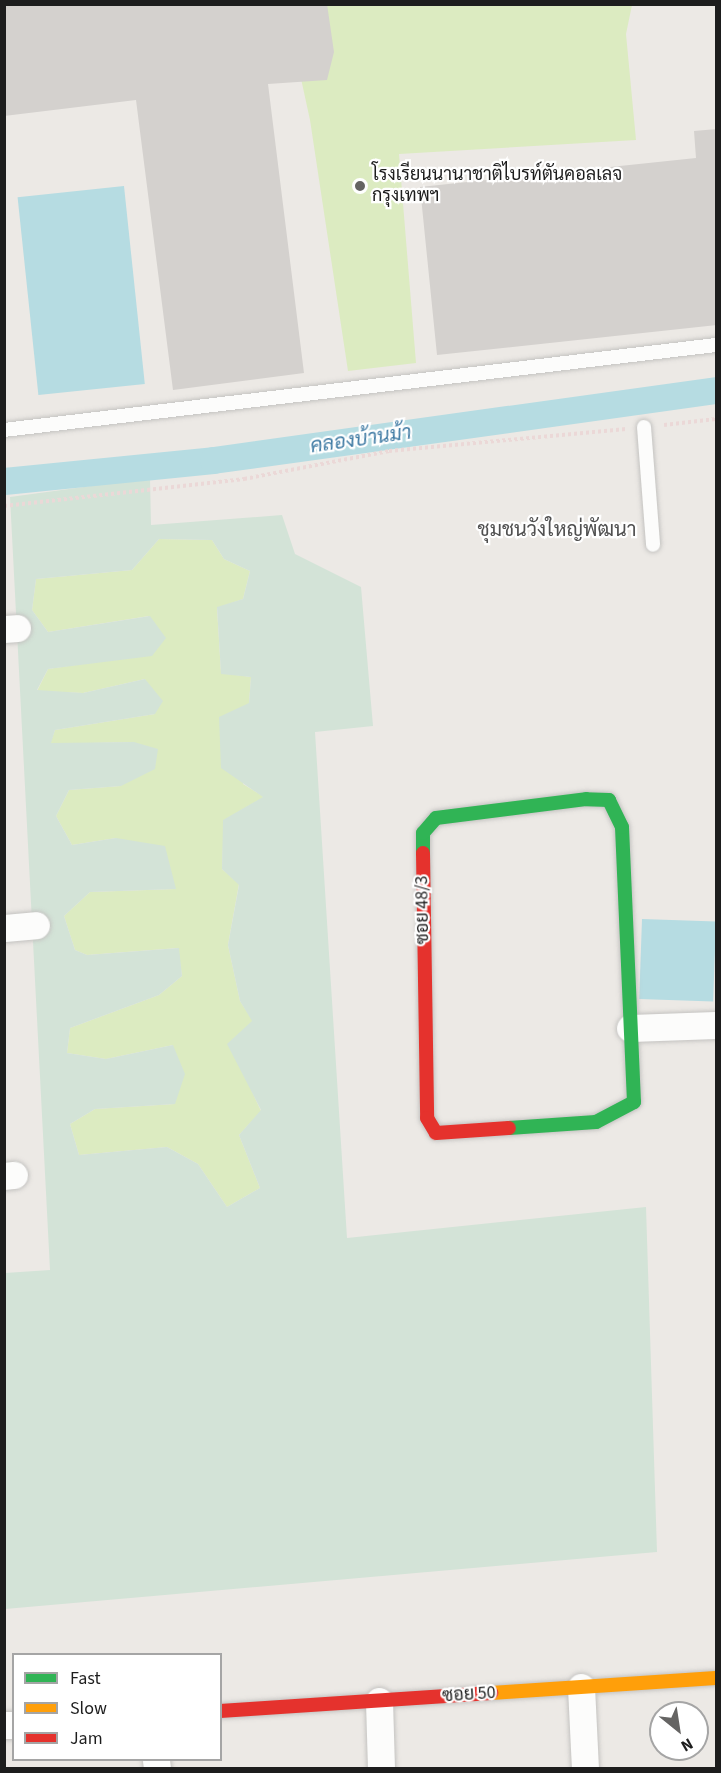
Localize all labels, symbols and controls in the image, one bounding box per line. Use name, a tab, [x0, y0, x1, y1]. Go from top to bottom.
place label: โรงเรียนนานาชาติไบรท์ตันคอลเลจ กรุงเทพฯ	[372, 165, 622, 207]
marker: โรงเรียนนานาชาติไบรท์ตันคอลเลจ กรุงเทพฯ	[353, 179, 367, 193]
water label: คลองบ้านม้า	[309, 421, 413, 459]
district label: ชุมชนวังใหญ่พัฒนา	[478, 518, 636, 542]
street label: ซอย 48/3	[412, 875, 434, 945]
legend	[12, 1653, 222, 1761]
text: Fast	[70, 1666, 101, 1691]
street label: ซอย 50	[442, 1682, 496, 1708]
text: Slow	[70, 1696, 107, 1721]
north arrow	[649, 1701, 709, 1761]
text: Jam	[70, 1726, 103, 1751]
text: N	[677, 1733, 697, 1757]

